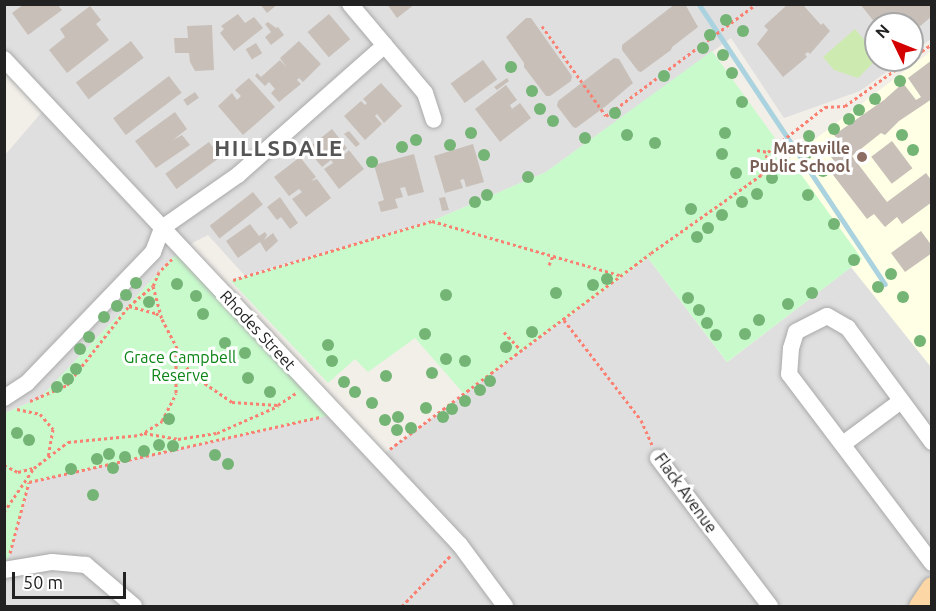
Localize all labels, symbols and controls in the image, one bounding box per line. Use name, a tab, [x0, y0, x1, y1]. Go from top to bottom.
north arrow	[864, 12, 924, 72]
text: N	[872, 21, 893, 42]
district label: HILLSDALE	[214, 135, 344, 161]
place label: Matraville Public School	[750, 138, 850, 176]
marker: Matraville Public School	[855, 150, 869, 164]
street label: Rhodes Street	[216, 286, 300, 374]
park label: Grace Campbell Reserve	[124, 347, 236, 385]
street label: Flack Avenue	[651, 449, 721, 537]
scale bar	[15, 560, 129, 598]
text: 50 m	[23, 572, 63, 592]

